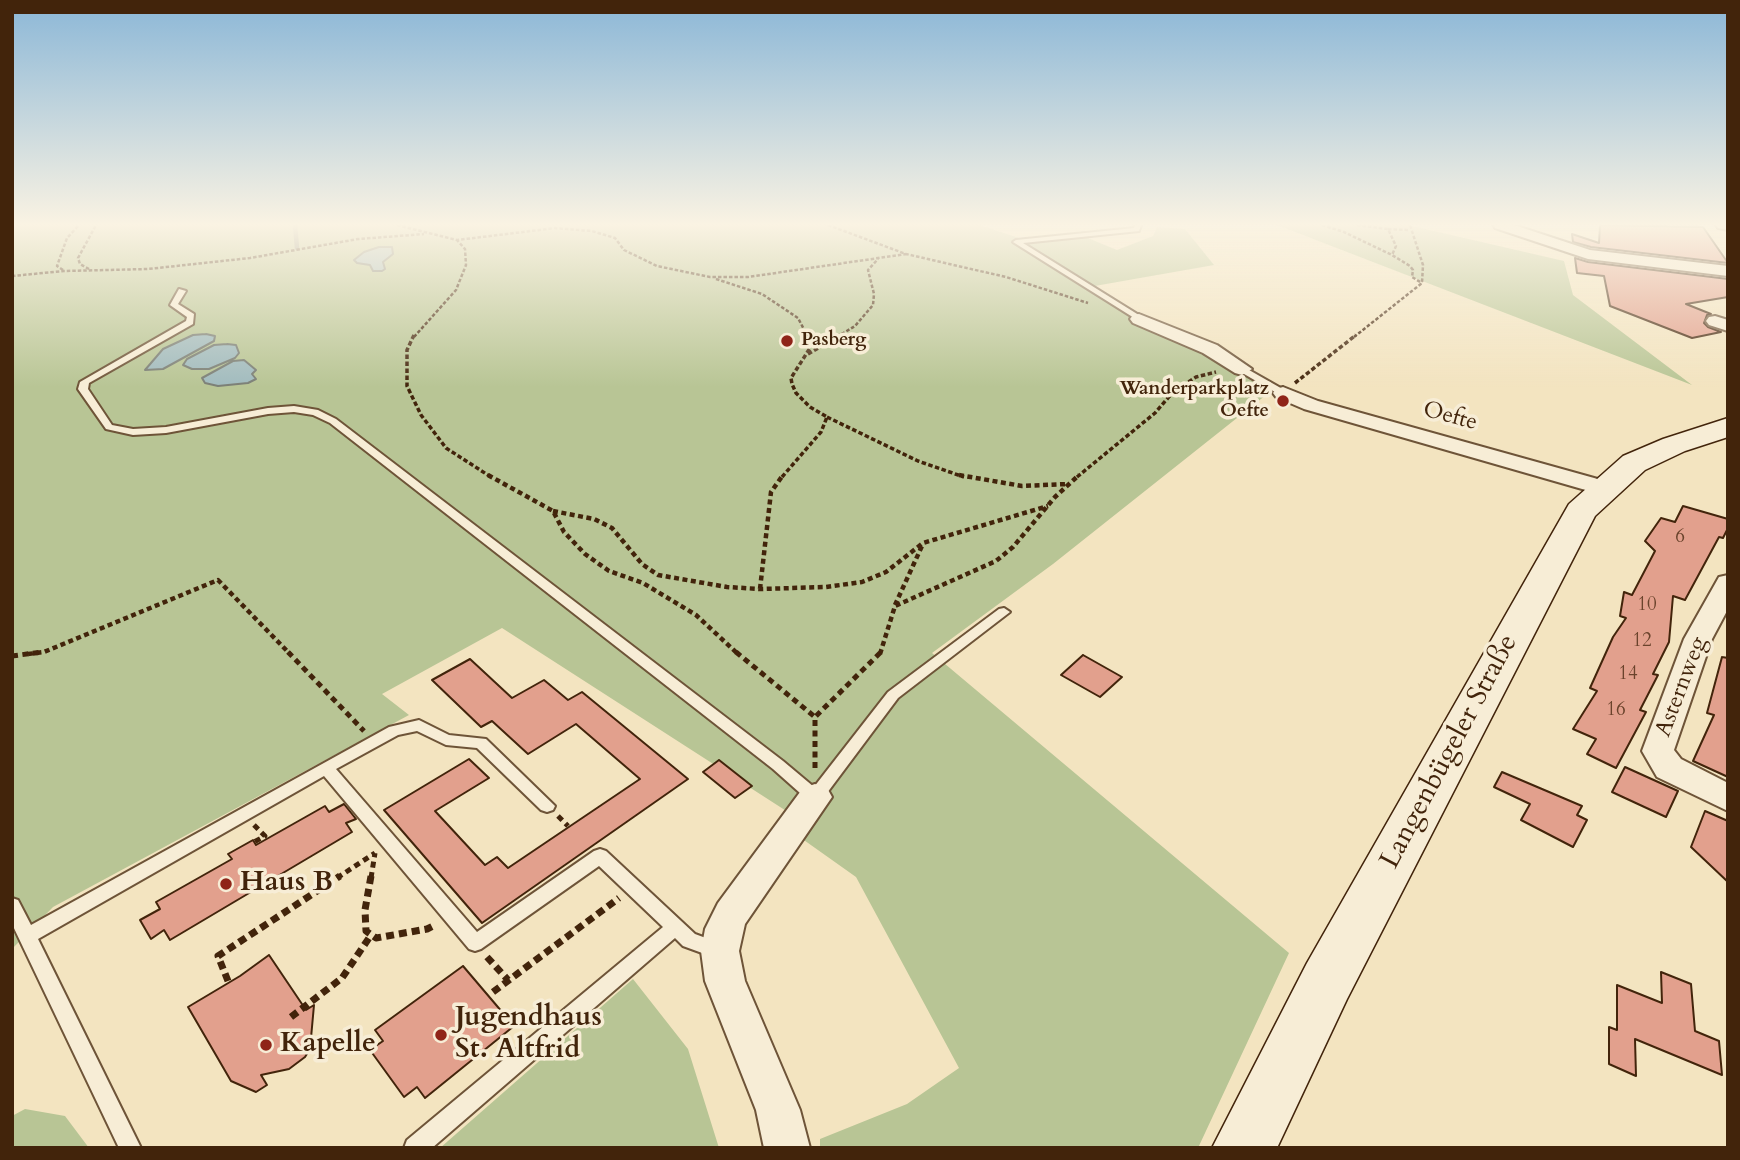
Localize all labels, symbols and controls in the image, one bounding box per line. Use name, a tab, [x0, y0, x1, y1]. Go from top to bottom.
place label: Pasberg	[801, 330, 866, 352]
marker: Pasberg	[779, 333, 795, 349]
place label: Wanderparkplatz Oefte	[1119, 379, 1269, 423]
marker: Wanderparkplatz Oefte	[1275, 393, 1291, 409]
street label: Oefte	[1420, 397, 1480, 437]
house number: 6	[1675, 527, 1685, 549]
house number: 10	[1637, 595, 1657, 617]
street label: Langenbügeler Straße	[1374, 629, 1526, 875]
house number: 12	[1632, 631, 1652, 653]
street label: Asternweg	[1650, 633, 1714, 741]
house number: 14	[1618, 664, 1638, 686]
house number: 16	[1606, 700, 1626, 722]
place label: Haus B	[240, 867, 333, 901]
marker: Haus B	[218, 876, 234, 892]
place label: Jugendhaus St. Altfrid	[455, 1002, 602, 1068]
marker: Jugendhaus St. Altfrid	[433, 1027, 449, 1043]
place label: Kapelle	[280, 1028, 376, 1062]
marker: Kapelle	[258, 1037, 274, 1053]

